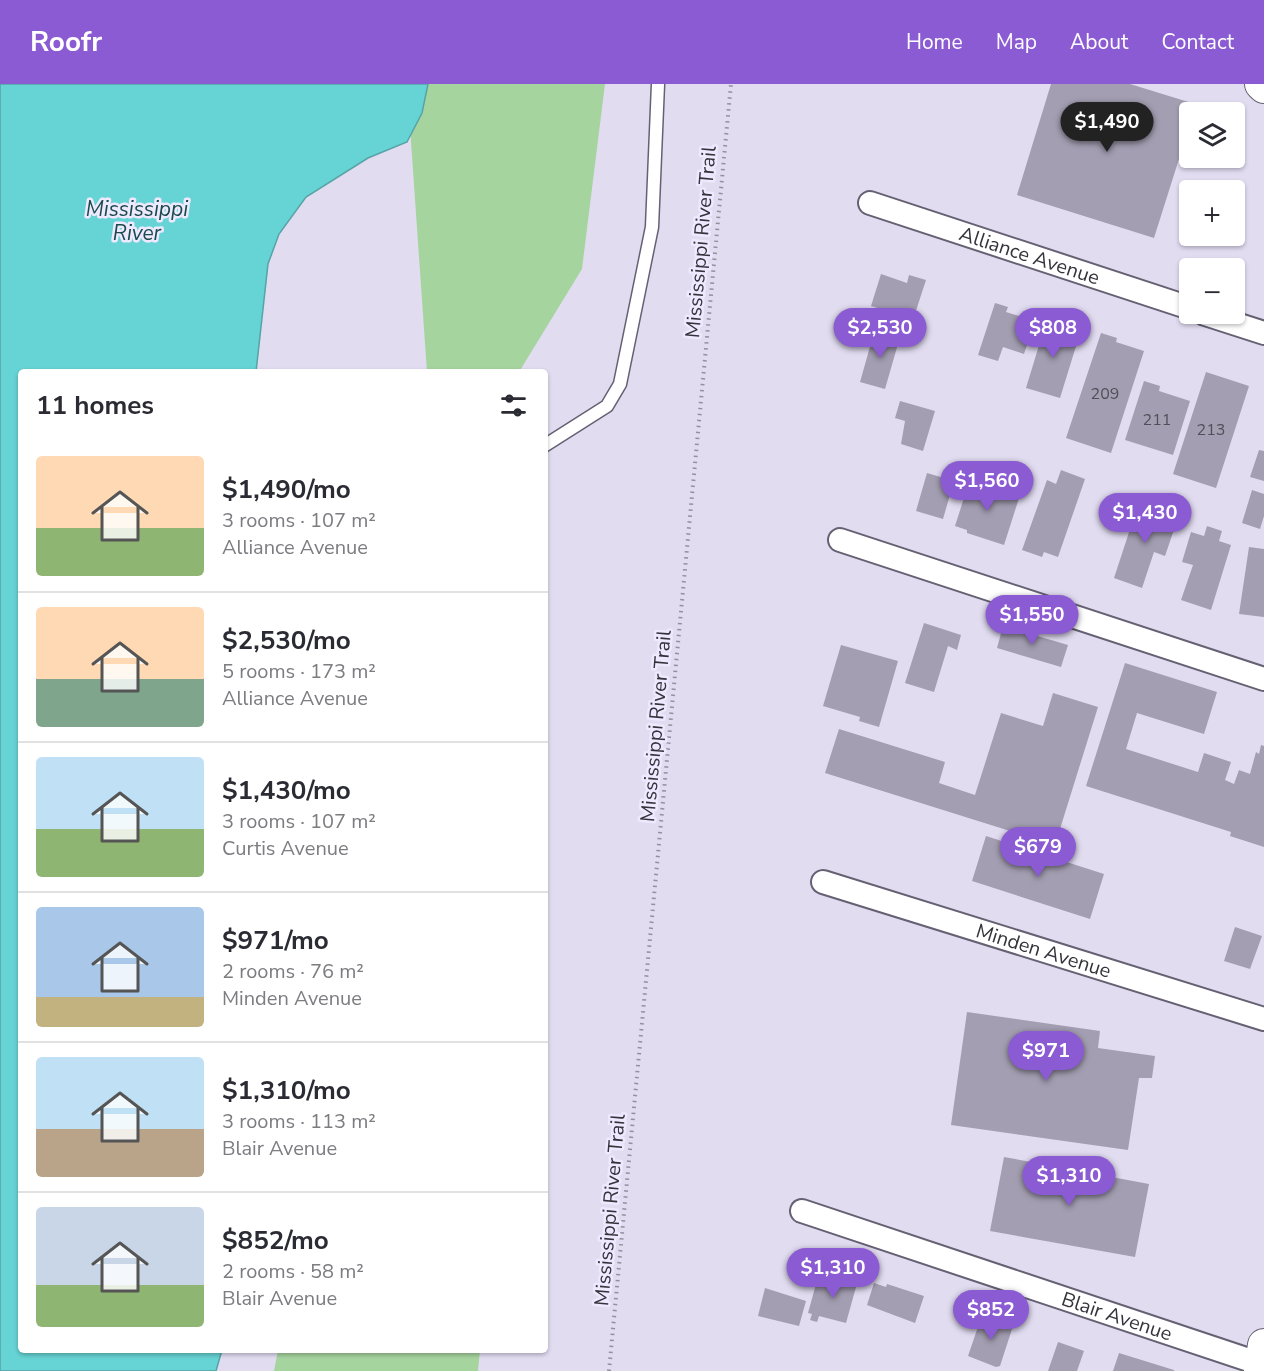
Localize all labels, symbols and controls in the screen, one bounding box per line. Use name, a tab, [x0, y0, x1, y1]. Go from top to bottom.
text: Roofr	[30, 23, 102, 61]
text: Home	[906, 28, 963, 56]
text: Map	[996, 28, 1037, 56]
text: About	[1070, 28, 1128, 56]
text: Contact	[1161, 28, 1234, 56]
pin: $1,490	[1058, 102, 1156, 153]
map controls	[1179, 102, 1245, 324]
button: layers	[1179, 102, 1245, 168]
text: $1,490	[1075, 108, 1139, 135]
street label: Mississippi River Trail	[679, 145, 723, 339]
button: +	[1179, 180, 1245, 246]
water label: Mississippi River	[86, 195, 189, 247]
street label: Alliance Avenue	[956, 220, 1103, 291]
button: −	[1179, 258, 1245, 324]
pin: $2,530	[831, 308, 929, 359]
pin: $808	[1017, 308, 1089, 359]
text: $2,530	[848, 314, 912, 341]
text: $808	[1029, 314, 1077, 341]
house number: 209	[1091, 383, 1119, 405]
text: 11 homes	[36, 388, 154, 423]
icon: filters	[497, 389, 530, 422]
house number: 211	[1143, 409, 1171, 431]
house number: 213	[1197, 419, 1225, 441]
pin: $1,560	[938, 461, 1036, 512]
text: $1,560	[955, 467, 1019, 494]
text: $1,490/mo	[222, 472, 351, 507]
icon: home	[84, 480, 156, 552]
pin: $1,430	[1096, 493, 1194, 544]
text: $1,430	[1113, 499, 1177, 526]
text: 3 rooms · 107 m²	[222, 507, 376, 534]
text: Alliance Avenue	[222, 534, 368, 561]
pin: $1,550	[983, 595, 1081, 646]
text: $1,550	[1000, 601, 1064, 628]
text: $2,530/mo	[222, 623, 351, 658]
street label: Mississippi River Trail	[634, 629, 678, 823]
icon: home	[84, 631, 156, 703]
text: 5 rooms · 173 m²	[222, 658, 376, 685]
text: Alliance Avenue	[222, 685, 368, 712]
text: $1,430/mo	[222, 773, 351, 808]
icon: home	[84, 781, 156, 853]
text: 3 rooms · 107 m²	[222, 808, 376, 835]
pin: $679	[1002, 827, 1074, 878]
text: $679	[1014, 833, 1062, 860]
text: Curtis Avenue	[222, 835, 349, 862]
street label: Minden Avenue	[973, 917, 1114, 984]
text: $971/mo	[222, 923, 329, 958]
icon: home	[84, 931, 156, 1003]
text: 2 rooms · 76 m²	[222, 958, 364, 985]
text: Minden Avenue	[222, 985, 362, 1012]
pin: $971	[1010, 1031, 1082, 1082]
text: $971	[1022, 1037, 1070, 1064]
text: $1,310/mo	[222, 1073, 351, 1108]
icon: home	[84, 1081, 156, 1153]
text: 3 rooms · 113 m²	[222, 1108, 376, 1135]
street label: Mississippi River Trail	[588, 1113, 632, 1307]
text: Blair Avenue	[222, 1135, 337, 1162]
pin: $1,310	[1020, 1156, 1118, 1207]
text: $1,310	[1037, 1162, 1101, 1189]
text: $852/mo	[222, 1223, 329, 1258]
icon: home	[84, 1231, 156, 1303]
pin: $1,310	[784, 1248, 882, 1299]
text: $1,310	[801, 1254, 865, 1281]
text: 2 rooms · 58 m²	[222, 1258, 364, 1285]
text: Blair Avenue	[222, 1285, 337, 1312]
street label: Blair Avenue	[1058, 1285, 1176, 1347]
pin: $852	[955, 1290, 1027, 1341]
text: $852	[967, 1296, 1015, 1323]

